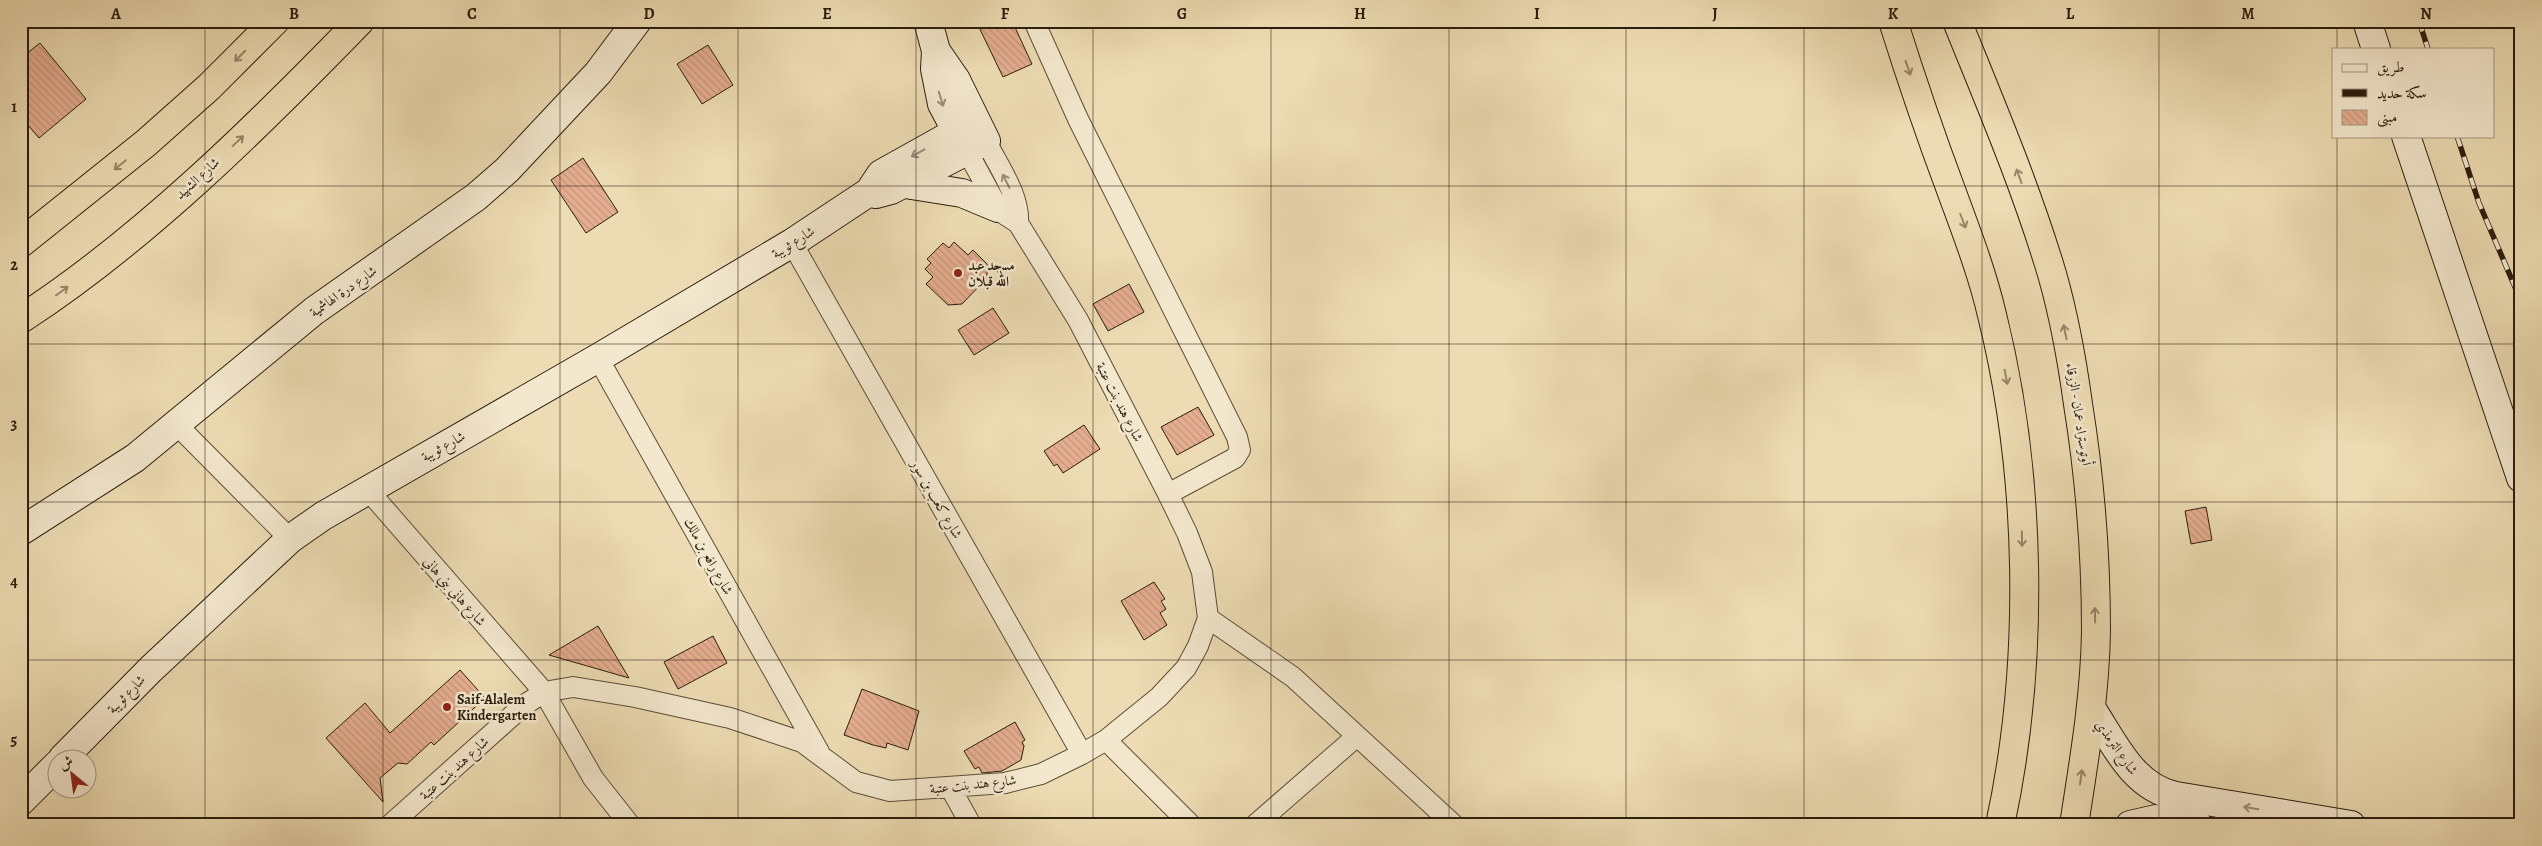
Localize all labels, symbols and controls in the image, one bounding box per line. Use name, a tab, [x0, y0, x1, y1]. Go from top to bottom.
text: A	[110, 3, 122, 25]
text: B	[289, 3, 299, 25]
text: C	[467, 3, 477, 25]
text: D	[643, 3, 655, 25]
text: E	[822, 3, 832, 25]
text: F	[1001, 3, 1010, 25]
text: G	[1177, 3, 1187, 25]
text: H	[1354, 3, 1366, 25]
text: I	[1534, 3, 1540, 25]
text: J	[1712, 3, 1718, 25]
text: K	[1888, 3, 1899, 25]
text: L	[2066, 3, 2075, 25]
text: M	[2241, 3, 2255, 25]
text: N	[2420, 3, 2432, 25]
legend	[2332, 48, 2494, 138]
one-way arrow	[234, 49, 246, 62]
text: طريق	[2377, 57, 2404, 77]
one-way arrow	[1904, 59, 1913, 75]
text: سكة حديد	[2377, 83, 2426, 103]
one-way arrow	[937, 91, 946, 107]
text: 1	[11, 96, 17, 118]
text: مبنى	[2377, 107, 2397, 128]
one-way arrow	[232, 135, 245, 146]
one-way arrow	[910, 148, 925, 158]
street label: شارع الشهيد	[171, 153, 225, 205]
one-way arrow	[114, 159, 127, 170]
one-way arrow	[2014, 169, 2023, 185]
one-way arrow	[1001, 174, 1010, 189]
one-way arrow	[1959, 213, 1968, 228]
street label: شارع ثويبة	[768, 222, 820, 265]
text: 2	[10, 254, 18, 276]
place label: مسجد عبد الله قبلان	[968, 256, 1015, 291]
street label: شارع درة الهاشمية	[306, 261, 382, 323]
marker: مسجد عبد الله قبلان	[952, 267, 964, 279]
one-way arrow	[55, 286, 68, 297]
one-way arrow	[2060, 324, 2070, 340]
street label: شارع هند بنت عتبة	[1090, 359, 1148, 446]
street label: أوتوستراد عمان - الزرقاء	[2061, 361, 2097, 468]
one-way arrow	[2001, 369, 2011, 385]
text: 3	[11, 413, 18, 435]
street label: شارع ثويبة	[418, 427, 470, 468]
street label: شارع كعب بن سور	[904, 455, 967, 543]
street label: شارع رافع بن مالك	[676, 514, 738, 600]
one-way arrow	[2017, 530, 2027, 546]
street label: شارع هاني بني هاني	[417, 552, 490, 632]
text: 4	[10, 571, 18, 593]
one-way arrow	[2090, 607, 2100, 624]
street label: شارع ثويبة	[103, 671, 151, 719]
place label: Saif-Alalem Kindergarten	[457, 690, 536, 725]
marker: Saif-Alalem Kindergarten	[441, 701, 453, 713]
street label: شارع الترمذي	[2089, 716, 2142, 780]
text: 5	[11, 729, 18, 751]
street label: شارع هند بنت عتبة	[416, 732, 494, 806]
north arrow	[48, 748, 98, 798]
text: ش	[55, 751, 77, 775]
one-way arrow	[2076, 769, 2086, 785]
street label: شارع هند بنت عتبة	[929, 771, 1017, 800]
one-way arrow	[2243, 803, 2259, 813]

